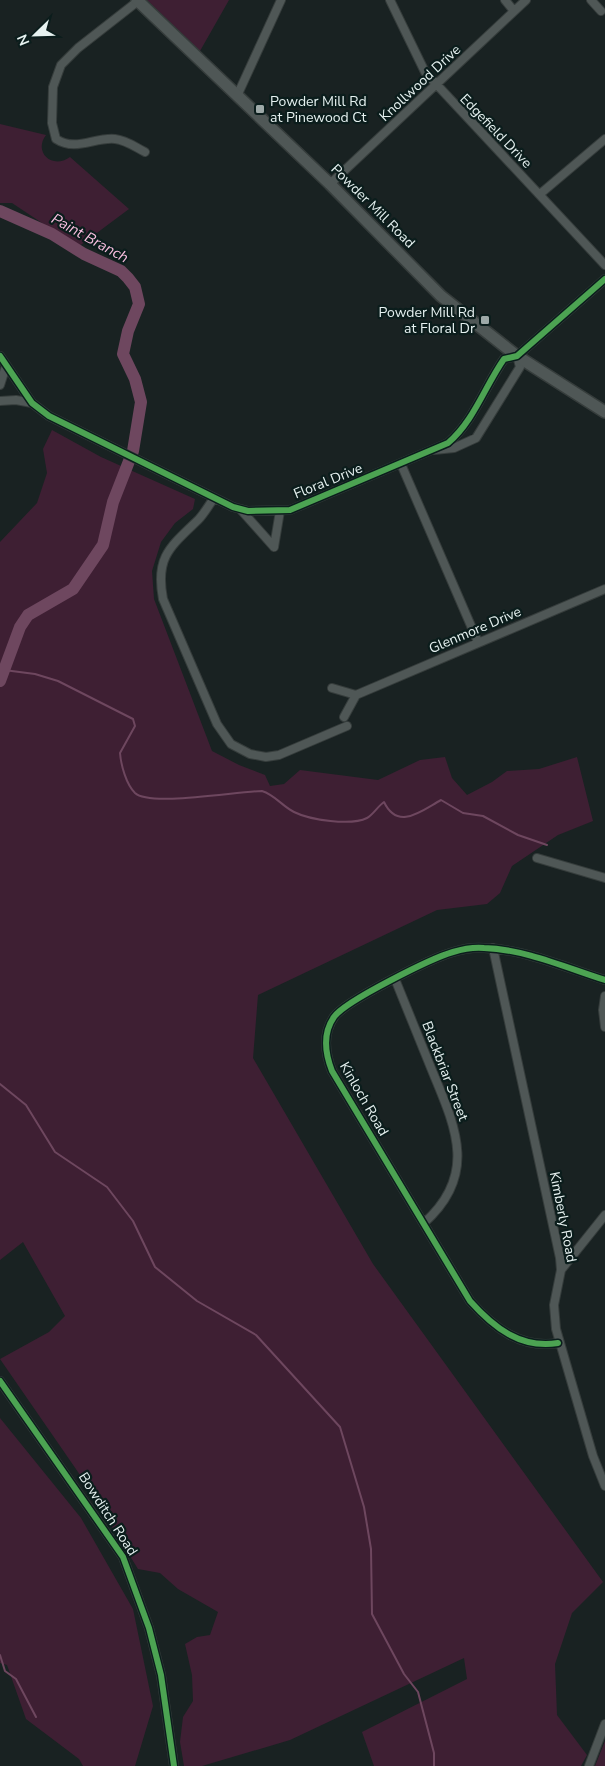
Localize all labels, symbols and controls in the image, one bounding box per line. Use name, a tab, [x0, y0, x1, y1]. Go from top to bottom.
north arrow	[10, 10, 60, 60]
text: N	[13, 31, 34, 48]
street label: Knollwood Drive	[375, 40, 465, 126]
street label: Edgefield Drive	[456, 90, 536, 172]
place label: Powder Mill Rd at Pinewood Ct	[270, 92, 367, 127]
marker: Powder Mill Rd at Pinewood Ct	[254, 103, 266, 115]
street label: Powder Mill Road	[327, 160, 419, 252]
water label: Paint Branch	[48, 209, 132, 267]
place label: Powder Mill Rd at Floral Dr	[378, 303, 475, 338]
marker: Powder Mill Rd at Floral Dr	[479, 314, 491, 326]
street label: Floral Drive	[291, 459, 365, 503]
street label: Glenmore Drive	[426, 602, 524, 658]
street label: Blackbriar Street	[417, 1019, 473, 1124]
street label: Kinloch Road	[335, 1059, 393, 1139]
street label: Kimberly Road	[545, 1170, 581, 1264]
street label: Bowditch Road	[74, 1469, 142, 1559]

